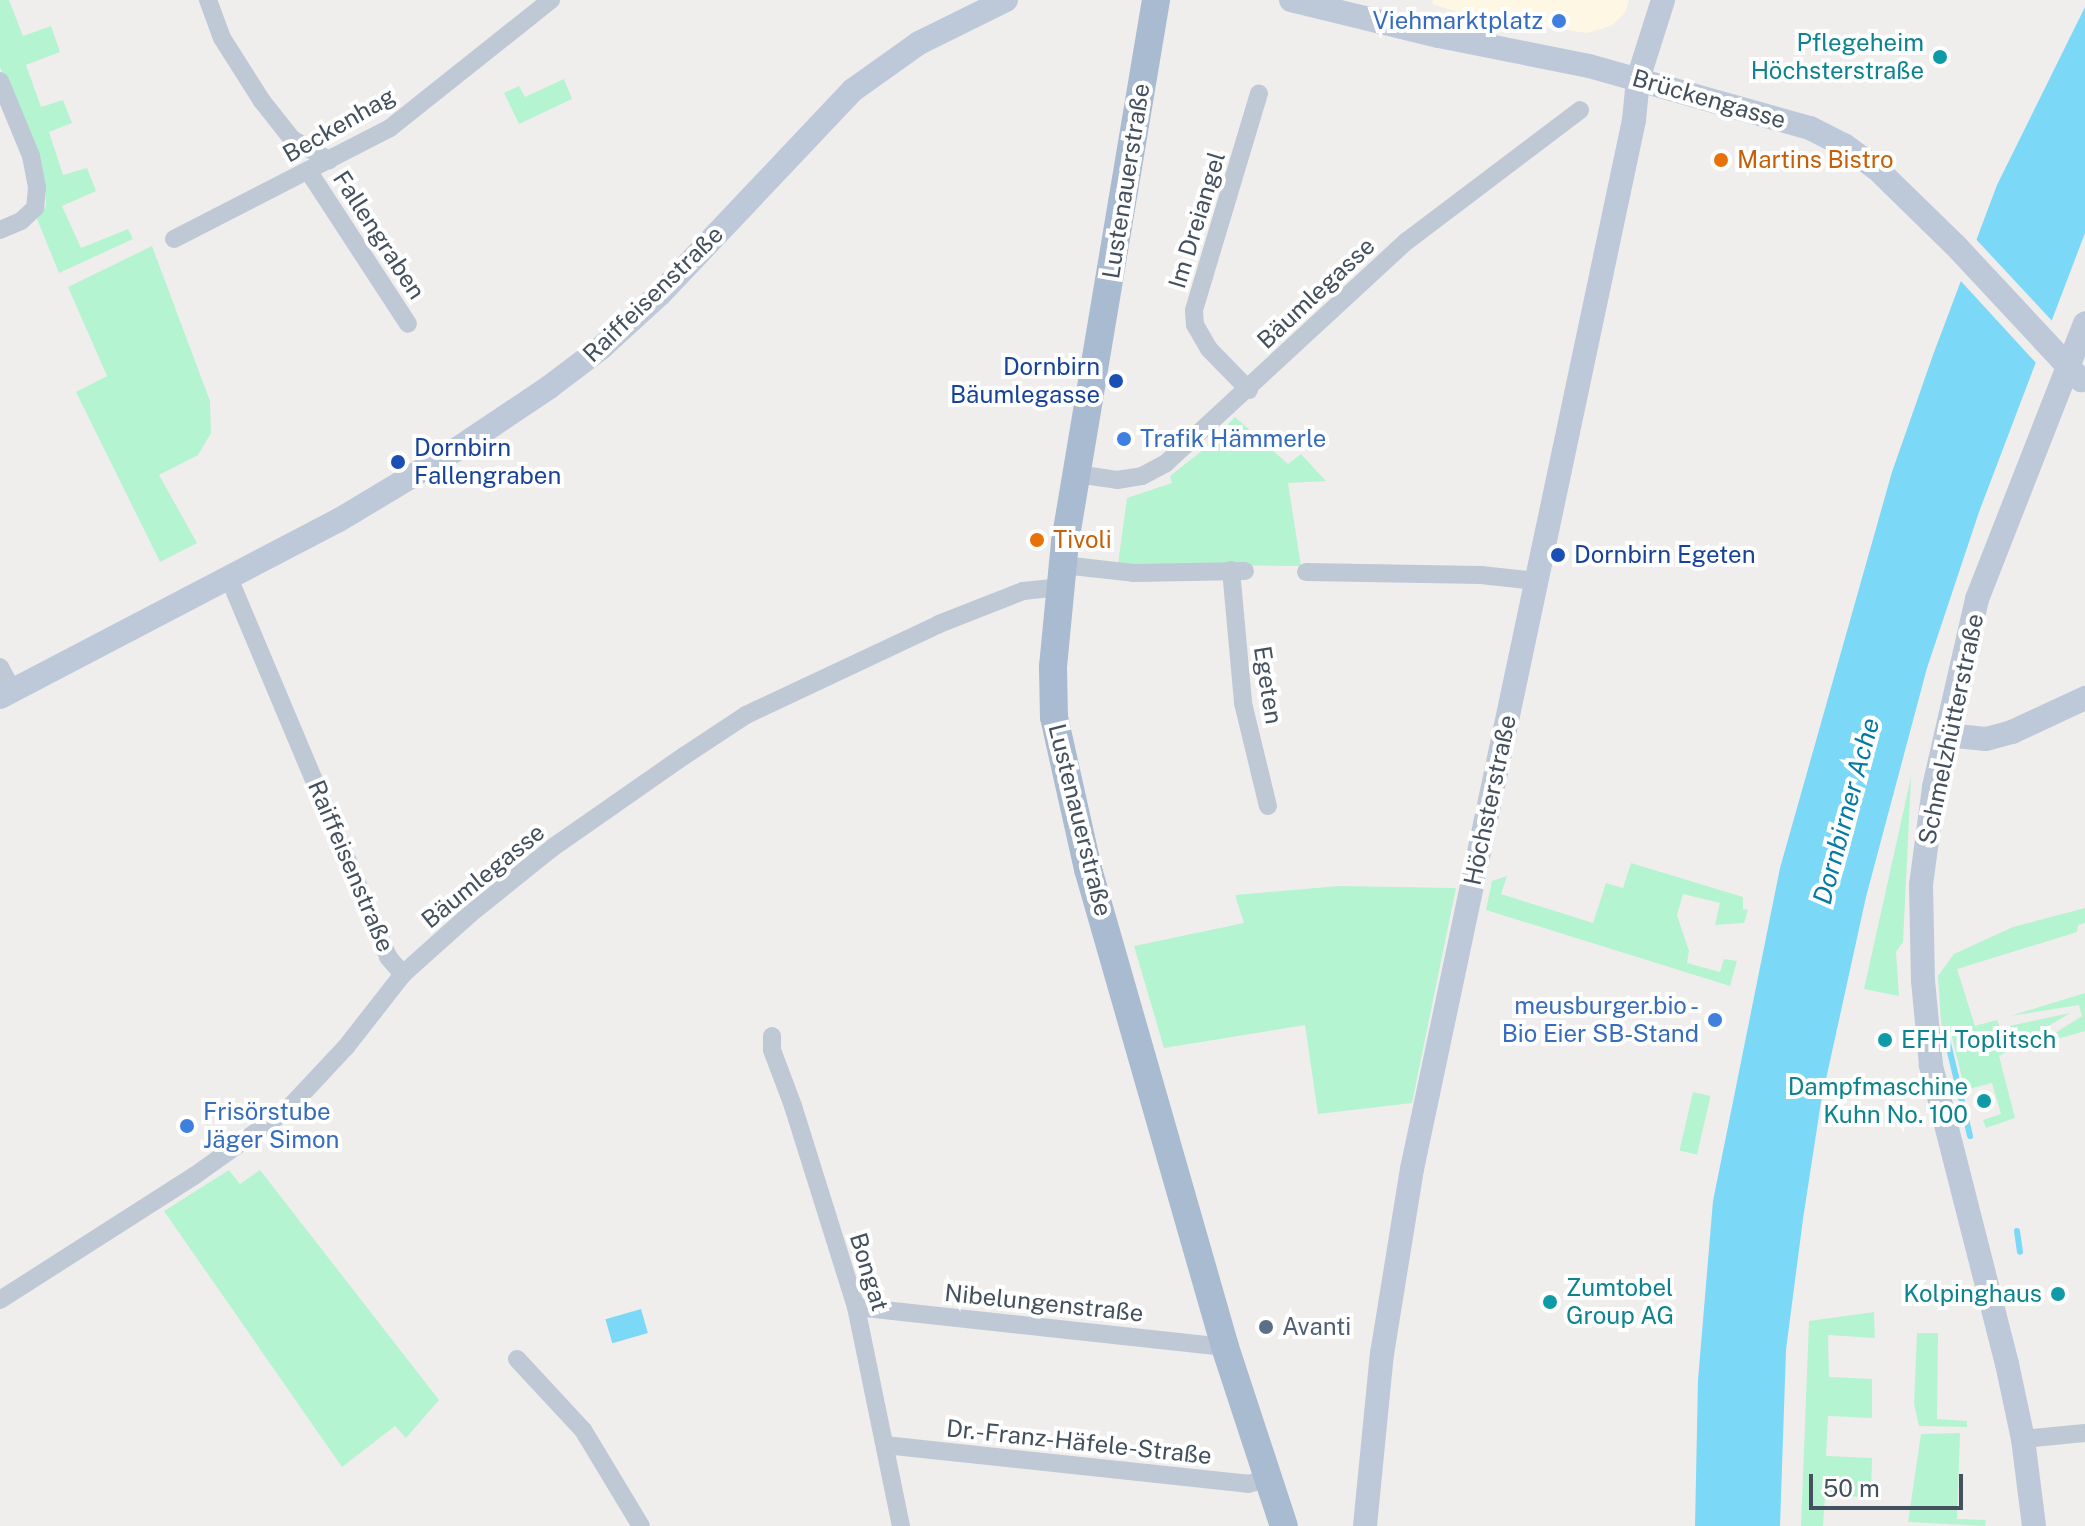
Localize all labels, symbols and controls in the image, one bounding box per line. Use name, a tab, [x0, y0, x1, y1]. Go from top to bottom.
place label: Viehmarktplatz	[1373, 7, 1543, 35]
marker: Viehmarktplatz	[1550, 12, 1568, 30]
place label: Pflegeheim Höchsterstraße	[1751, 29, 1924, 85]
marker: Pflegeheim Höchsterstraße	[1931, 48, 1949, 66]
street label: Brückengasse	[1629, 63, 1789, 135]
street label: Beckenhag	[278, 81, 400, 169]
street label: Lustenauerstraße	[1096, 81, 1156, 281]
place label: Martins Bistro	[1737, 146, 1894, 174]
street label: Im Dreiangel	[1163, 148, 1231, 292]
marker: Martins Bistro	[1712, 151, 1730, 169]
street label: Fallengraben	[327, 165, 431, 305]
street label: Raiffeisenstraße	[577, 220, 729, 368]
street label: Bäumlegasse	[1251, 231, 1381, 355]
place label: Dornbirn Bäumlegasse	[950, 353, 1100, 409]
marker: Dornbirn Bäumlegasse	[1107, 372, 1125, 390]
place label: Trafik Hämmerle	[1140, 425, 1326, 453]
marker: Trafik Hämmerle	[1115, 430, 1133, 448]
place label: Dornbirn Fallengraben	[414, 434, 561, 490]
marker: Dornbirn Fallengraben	[389, 453, 407, 471]
place label: Tivoli	[1053, 526, 1112, 554]
marker: Tivoli	[1028, 531, 1046, 549]
place label: Dornbirn Egeten	[1574, 541, 1756, 569]
marker: Dornbirn Egeten	[1549, 546, 1567, 564]
street label: Schmelzhütterstraße	[1912, 611, 1990, 847]
street label: Egeten	[1248, 644, 1288, 726]
street label: Höchsterstraße	[1458, 712, 1522, 888]
water label: Dornbirner Ache	[1806, 714, 1886, 908]
street label: Lustenauerstraße	[1042, 721, 1118, 919]
street label: Raiffeisenstraße	[302, 776, 400, 956]
street label: Bäumlegasse	[416, 818, 550, 934]
place label: meusburger.bio - Bio Eier SB-Stand	[1502, 992, 1699, 1048]
marker: meusburger.bio - Bio Eier SB-Stand	[1706, 1011, 1724, 1029]
place label: EFH Toplitsch	[1901, 1026, 2056, 1054]
marker: EFH Toplitsch	[1876, 1031, 1894, 1049]
place label: Dampfmaschine Kuhn No. 100	[1788, 1073, 1968, 1129]
marker: Dampfmaschine Kuhn No. 100	[1975, 1092, 1993, 1110]
place label: Frisörstube Jäger Simon	[203, 1098, 339, 1154]
marker: Frisörstube Jäger Simon	[178, 1117, 196, 1135]
street label: Bongat	[843, 1229, 895, 1315]
place label: Zumtobel Group AG	[1566, 1274, 1674, 1330]
street label: Nibelungenstraße	[943, 1278, 1145, 1328]
place label: Kolpinghaus	[1903, 1280, 2042, 1308]
marker: Kolpinghaus	[2049, 1285, 2067, 1303]
marker: Zumtobel Group AG	[1541, 1293, 1559, 1311]
place label: Avanti	[1282, 1313, 1351, 1341]
marker: Avanti	[1257, 1318, 1275, 1336]
street label: Dr.-Franz-Häfele-Straße	[945, 1414, 1213, 1470]
scale bar	[1813, 1458, 1967, 1508]
text: 50 m	[1823, 1474, 1880, 1502]

